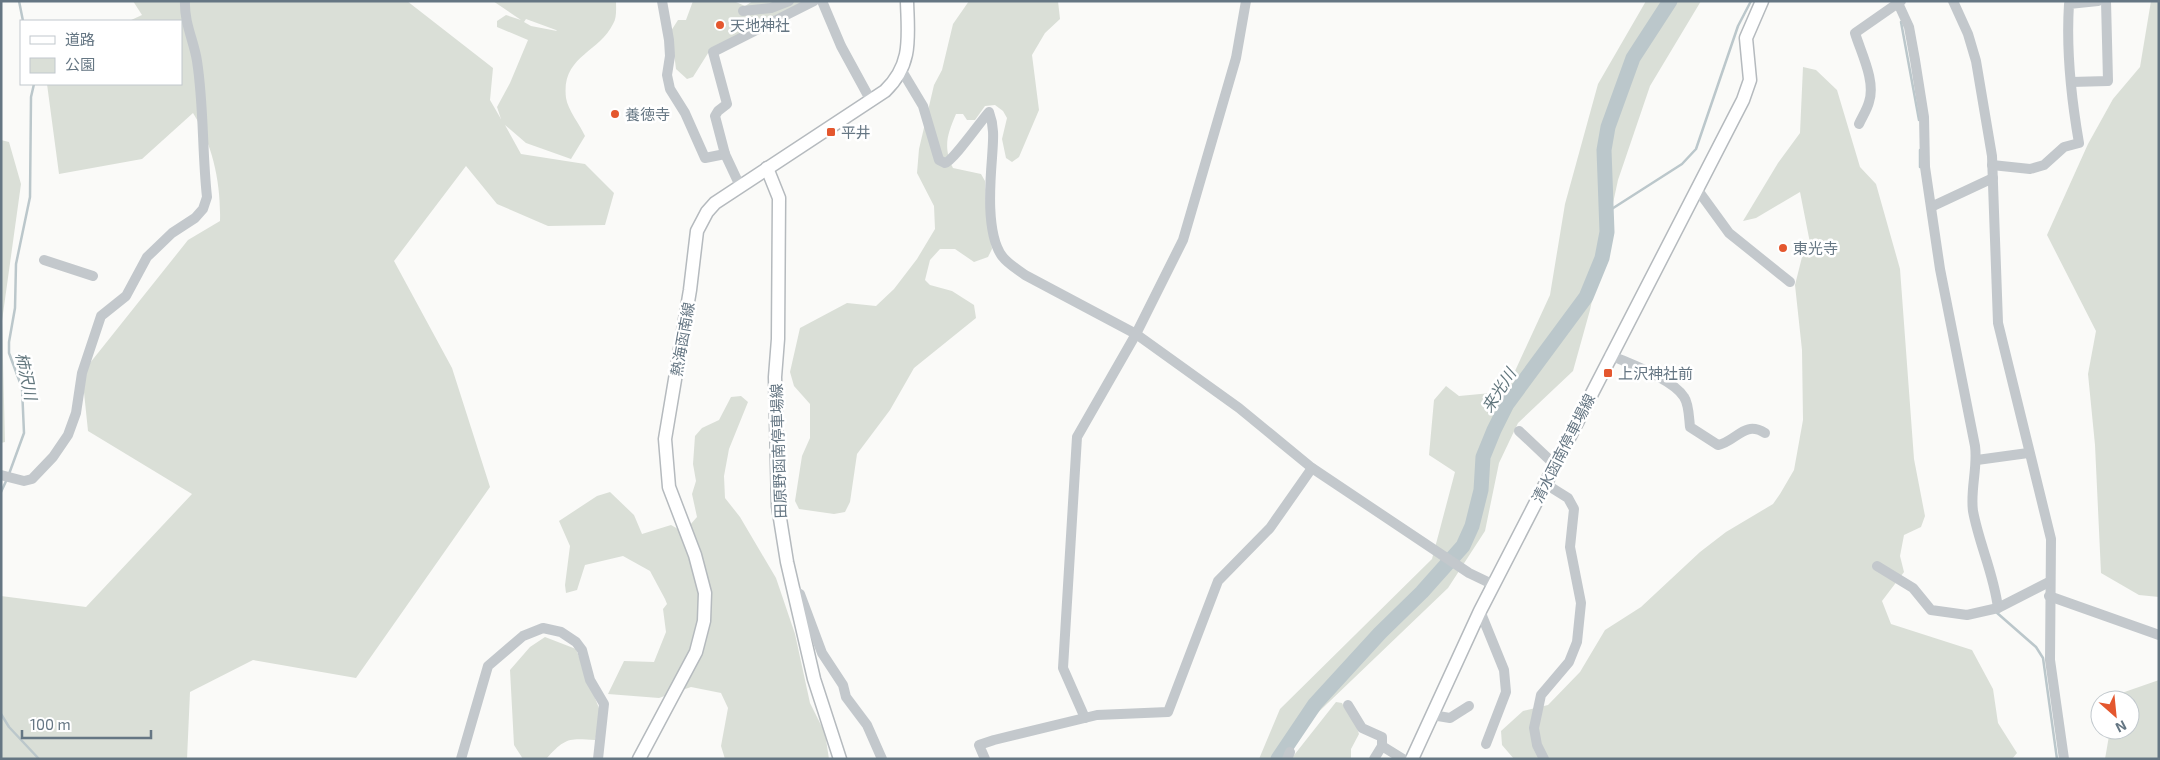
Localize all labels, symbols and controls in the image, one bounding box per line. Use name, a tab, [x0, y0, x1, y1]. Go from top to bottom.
place label: 天地神社	[730, 16, 790, 34]
marker: 天地神社	[714, 19, 726, 31]
legend	[20, 20, 182, 85]
text: 道路	[65, 30, 95, 48]
text: 公園	[65, 55, 95, 73]
place label: 養徳寺	[625, 105, 670, 123]
marker: 養徳寺	[609, 108, 621, 120]
place label: 平井	[841, 123, 871, 141]
marker: 平井	[825, 126, 837, 138]
place label: 東光寺	[1793, 239, 1838, 257]
marker: 東光寺	[1777, 242, 1789, 254]
street label: 熱海函南線	[667, 300, 697, 378]
water label: 柿沢川	[13, 351, 42, 403]
water label: 来光川	[1477, 363, 1520, 415]
place label: 上沢神社前	[1618, 364, 1693, 382]
marker: 上沢神社前	[1602, 367, 1614, 379]
street label: 田原野函南停車場線	[767, 383, 789, 519]
street label: 清水函南停車場線	[1528, 390, 1598, 506]
north arrow	[2090, 690, 2140, 740]
scale bar	[22, 708, 151, 740]
text: 100 m	[30, 715, 71, 733]
text: N	[2113, 717, 2129, 737]

